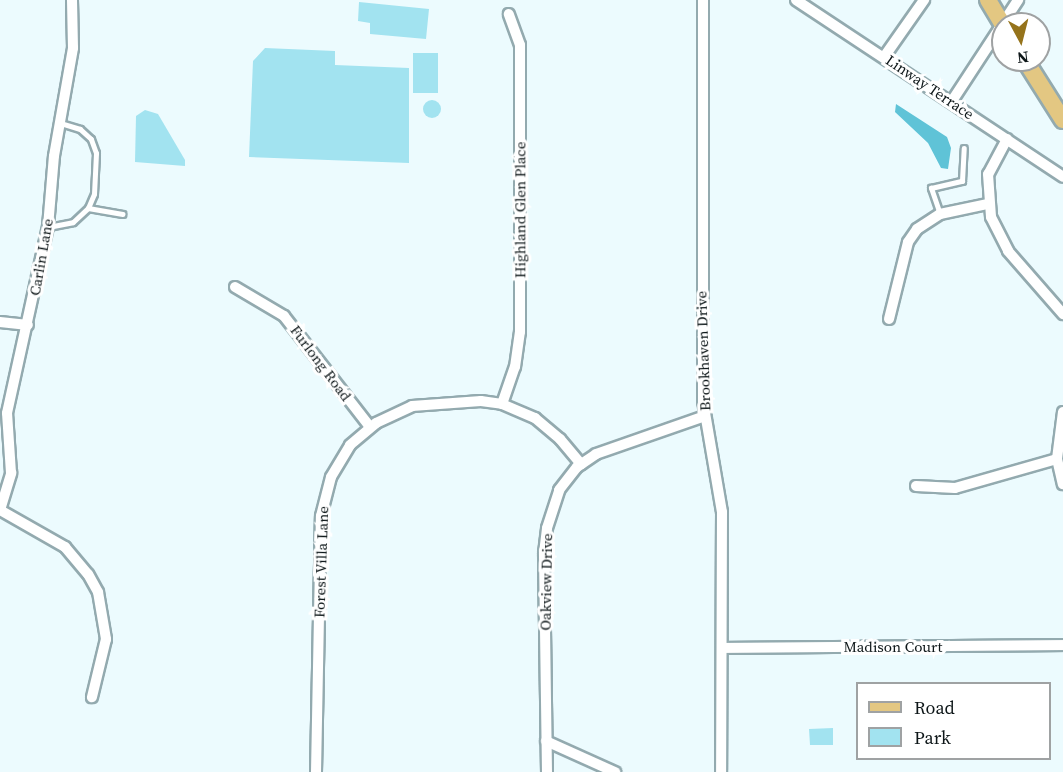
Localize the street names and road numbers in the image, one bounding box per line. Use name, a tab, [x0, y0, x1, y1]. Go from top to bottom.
street label: Linway Terrace	[882, 51, 978, 123]
street label: Highland Glen Place	[511, 142, 529, 278]
street label: Carlin Lane	[25, 217, 57, 297]
street label: Brookhaven Drive	[692, 291, 714, 411]
street label: Furlong Road	[287, 322, 355, 404]
street label: Forest Villa Lane	[310, 506, 332, 618]
street label: Oakview Drive	[536, 533, 556, 631]
street label: Madison Court	[844, 638, 942, 656]

